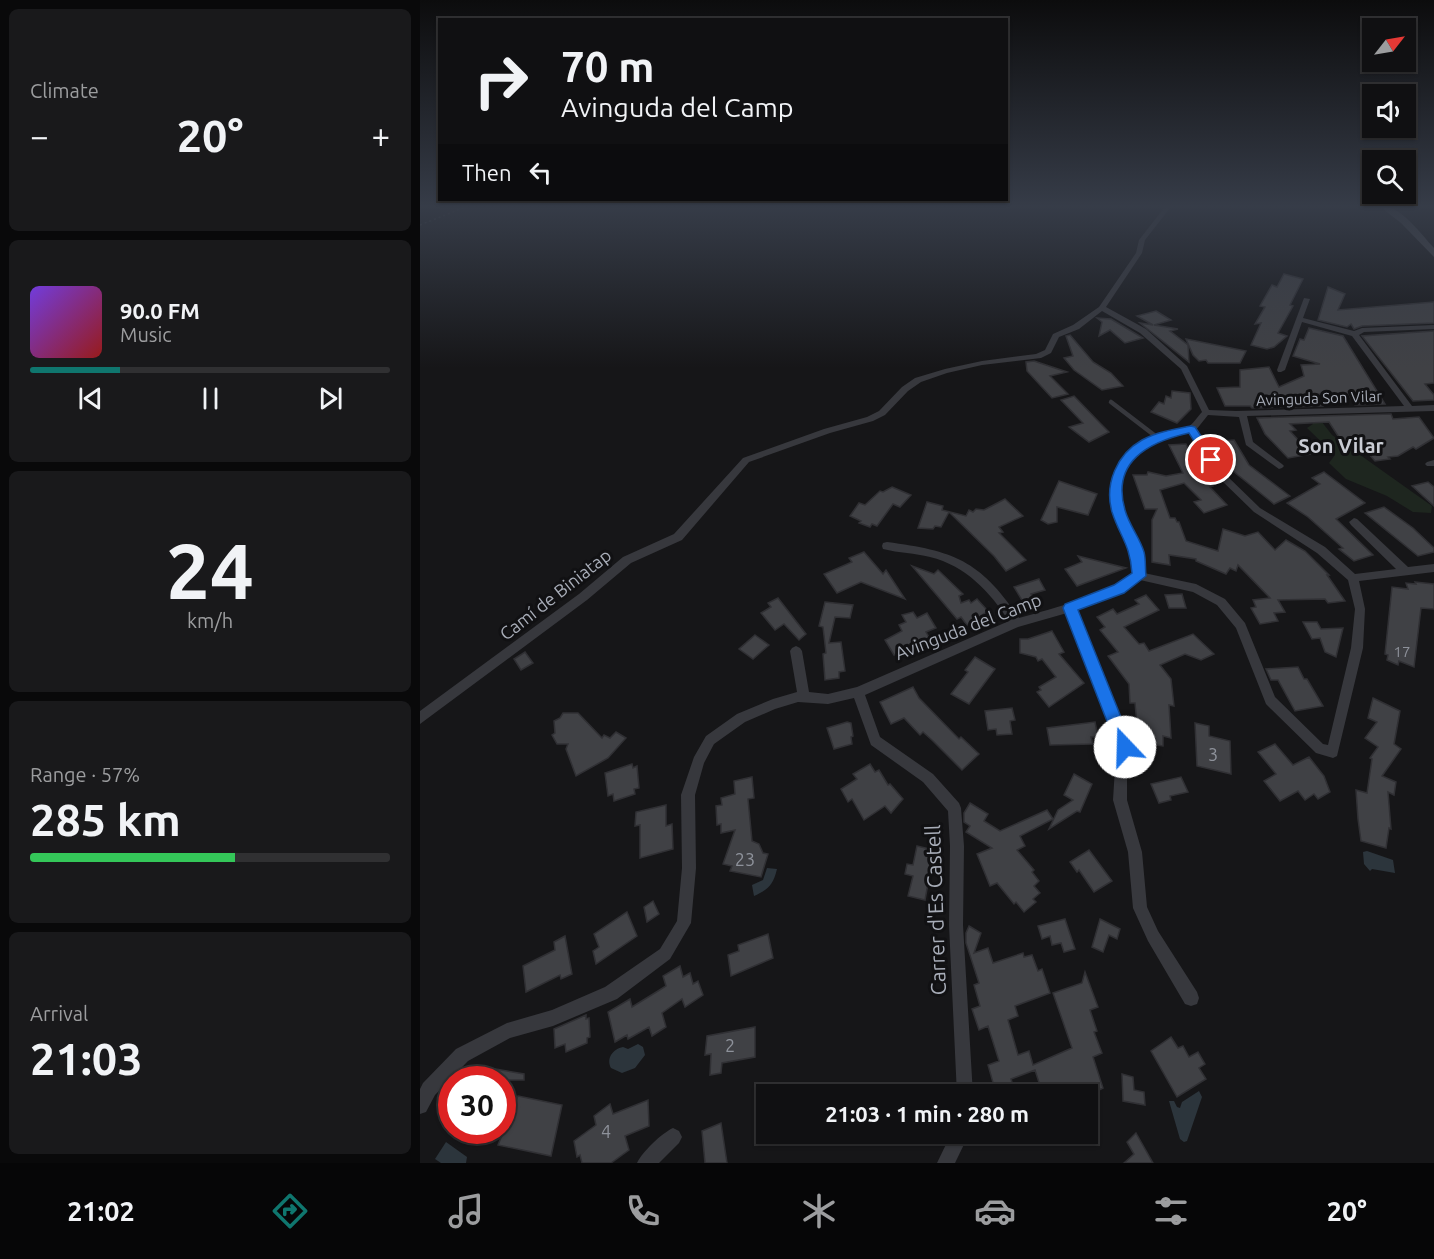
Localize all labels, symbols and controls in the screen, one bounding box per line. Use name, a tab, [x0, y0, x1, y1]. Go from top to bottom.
north arrow	[1362, 18, 1416, 72]
map controls	[1362, 18, 1416, 204]
icon: right	[462, 42, 540, 120]
text: 70 m	[561, 43, 655, 90]
text: Climate	[30, 79, 99, 102]
button: sound	[1362, 84, 1416, 138]
text: Avinguda del Camp	[561, 92, 794, 122]
text: 20°	[177, 110, 243, 161]
text: −	[30, 117, 49, 154]
text: +	[371, 117, 390, 154]
button: search	[1362, 150, 1416, 204]
icon: left	[524, 156, 557, 189]
text: Then	[462, 160, 512, 185]
text: 90.0 FM	[120, 298, 200, 323]
text: Music	[120, 323, 172, 346]
icon: previous	[74, 382, 107, 415]
icon: pause	[194, 382, 227, 415]
icon: next	[314, 382, 347, 415]
street label: Avinguda Son Vilar	[1256, 387, 1382, 409]
pin	[1185, 434, 1236, 485]
district label: Son Vilar	[1298, 434, 1384, 457]
icon: arrive	[1194, 443, 1227, 476]
text: 24	[166, 526, 254, 614]
street label: Camí de Biniatap	[495, 544, 615, 644]
street label: Avinguda del Camp	[892, 589, 1044, 663]
text: km/h	[187, 609, 233, 632]
house number: 17	[1394, 643, 1410, 660]
position arrow	[1093, 715, 1157, 779]
house number: 3	[1208, 744, 1218, 764]
text: Range · 57%	[30, 763, 140, 786]
text: 285 km	[30, 794, 181, 845]
street label: Carrer d'Es Castell	[920, 824, 950, 996]
house number: 23	[735, 849, 755, 869]
text: Arrival	[30, 1002, 88, 1025]
text: 21:03	[30, 1033, 143, 1084]
house number: 2	[725, 1035, 735, 1055]
speed limit sign: 30	[438, 1066, 516, 1144]
text: 21:03 · 1 min · 280 m	[825, 1101, 1029, 1126]
house number: 4	[601, 1121, 611, 1141]
icon: directions	[269, 1190, 311, 1232]
icon: music	[445, 1190, 487, 1232]
icon: phone	[622, 1190, 664, 1232]
icon: climate	[798, 1190, 840, 1232]
icon: car	[974, 1190, 1016, 1232]
icon: filters	[1150, 1190, 1192, 1232]
text: 21:02	[67, 1196, 135, 1226]
text: 20°	[1327, 1196, 1367, 1226]

